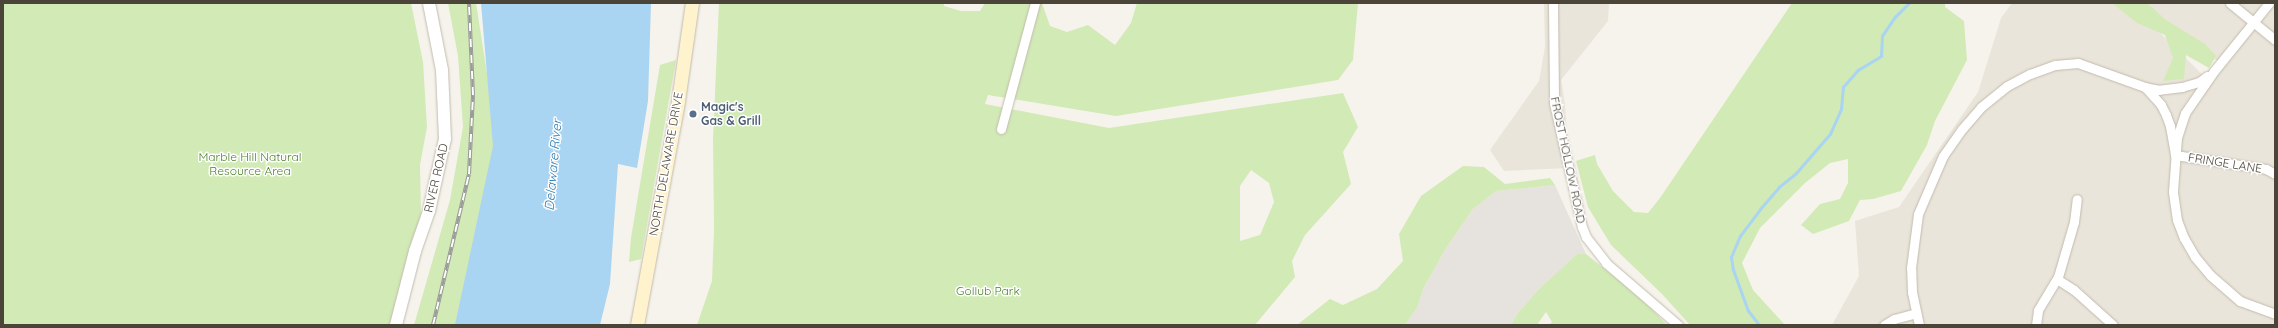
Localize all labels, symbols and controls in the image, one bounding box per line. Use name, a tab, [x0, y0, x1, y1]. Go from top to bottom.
street label: NORTH DELAWARE DRIVE	[646, 91, 686, 237]
street label: FROST HOLLOW ROAD	[1548, 95, 1588, 225]
place label: Magic's Gas & Grill	[701, 100, 761, 128]
marker: Magic's Gas & Grill	[688, 109, 698, 119]
water label: Delaware River	[541, 119, 565, 211]
street label: RIVER ROAD	[421, 142, 451, 214]
park label: Marble Hill Natural Resource Area	[198, 150, 302, 178]
street label: FRINGE LANE	[2187, 150, 2263, 176]
park label: Gollub Park	[956, 284, 1020, 298]

